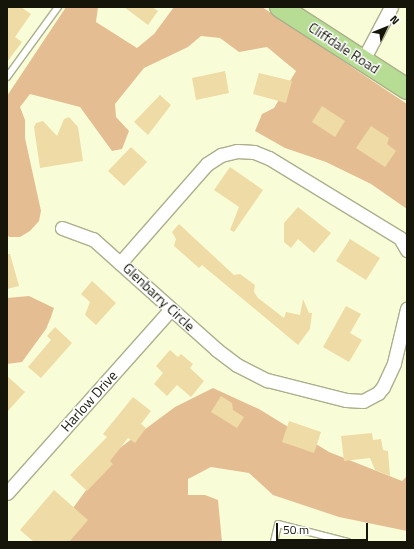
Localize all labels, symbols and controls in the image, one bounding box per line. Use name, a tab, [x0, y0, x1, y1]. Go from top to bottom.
north arrow	[366, 8, 406, 48]
text: N	[386, 12, 403, 28]
street label: Cliffdale Road	[305, 19, 383, 77]
street label: Glenbarry Circle	[120, 259, 198, 335]
street label: Harlow Drive	[57, 367, 121, 435]
scale bar	[278, 515, 370, 541]
text: 50 m	[283, 520, 309, 539]

